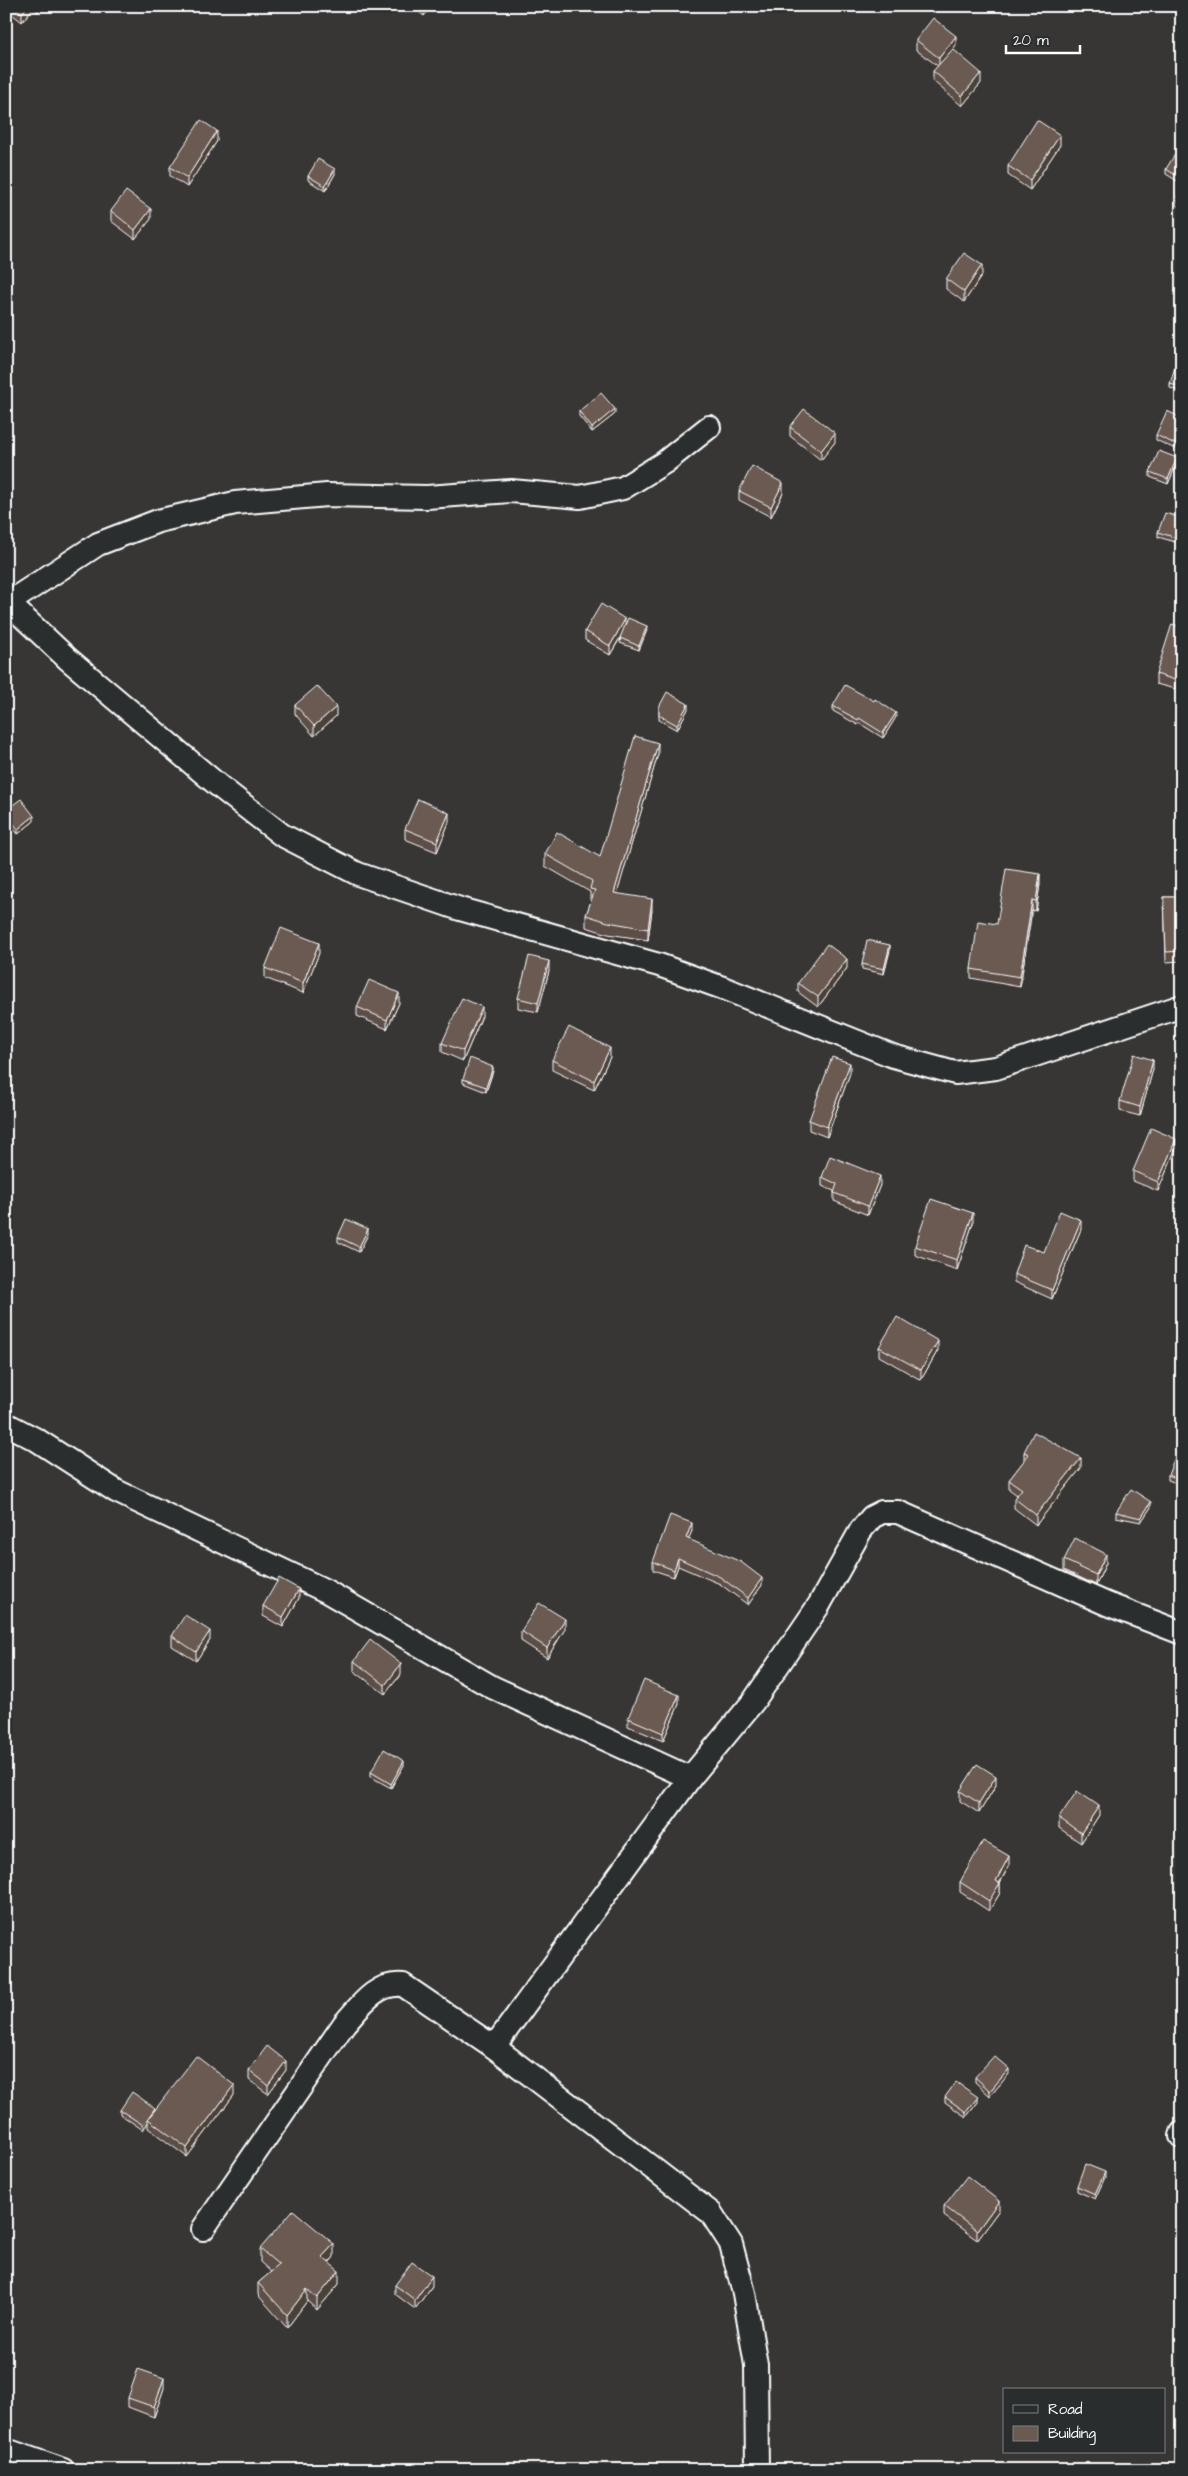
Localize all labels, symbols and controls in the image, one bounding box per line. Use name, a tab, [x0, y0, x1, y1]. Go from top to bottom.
scale bar	[1006, 22, 1079, 54]
text: 20 m	[1013, 30, 1049, 51]
legend	[1003, 2388, 1166, 2454]
text: Road	[1048, 2399, 1083, 2420]
text: Building	[1048, 2423, 1096, 2445]

